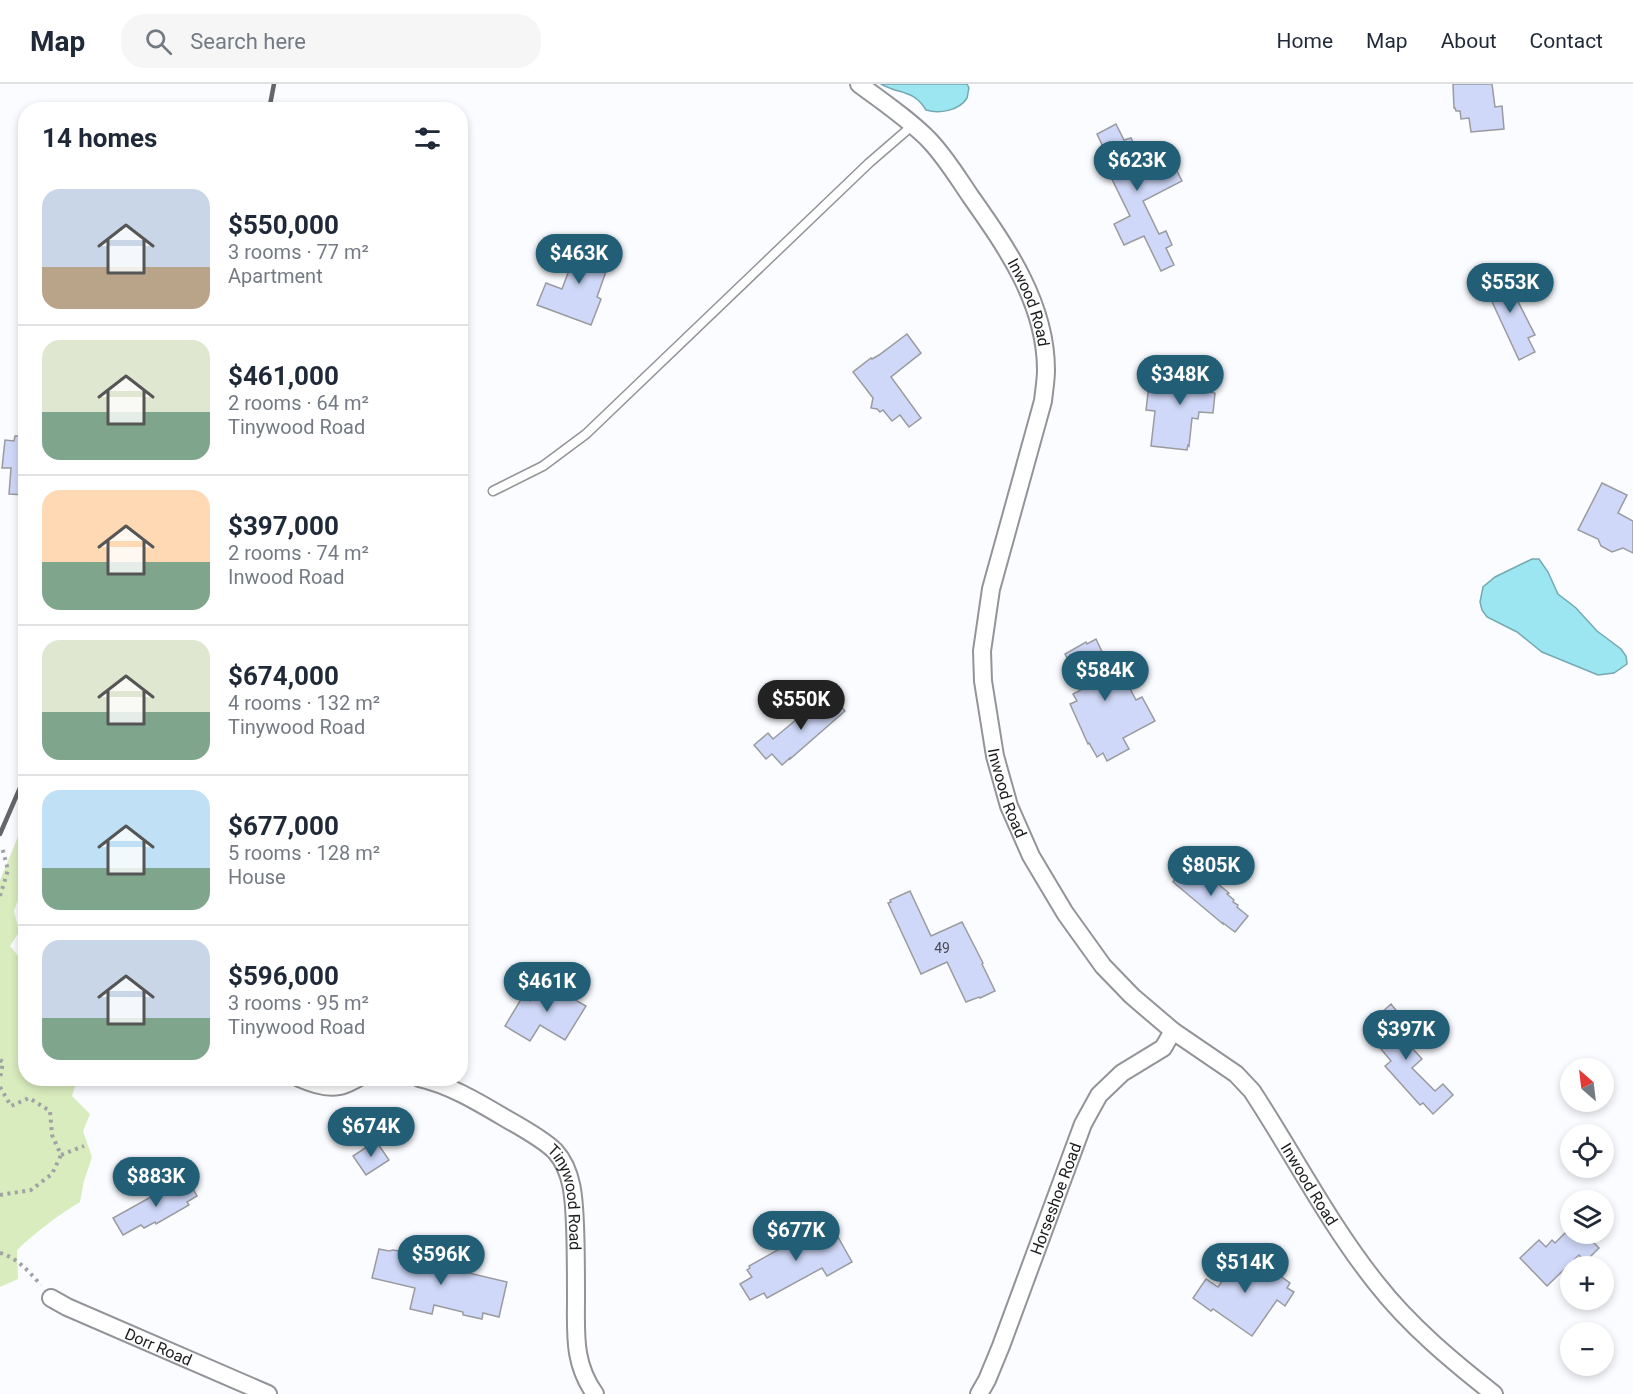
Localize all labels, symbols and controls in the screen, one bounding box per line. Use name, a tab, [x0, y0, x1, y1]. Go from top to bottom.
search box	[121, 14, 541, 68]
text: Map	[30, 25, 85, 58]
icon: search	[142, 25, 175, 58]
text: Search here	[190, 29, 306, 54]
text: Home	[1277, 29, 1333, 53]
text: Map	[1366, 29, 1408, 53]
text: About	[1441, 29, 1497, 53]
text: Contact	[1530, 29, 1603, 53]
icon: filters	[411, 122, 444, 155]
text: 14 homes	[42, 123, 157, 153]
pin: $623K	[1095, 141, 1179, 192]
text: $623K	[1108, 148, 1166, 172]
text: $550,000	[228, 210, 339, 240]
icon: home	[90, 213, 162, 285]
pin: $463K	[537, 234, 621, 285]
text: 3 rooms · 77 m²	[228, 240, 369, 264]
text: $463K	[550, 241, 608, 265]
street label: Inwood Road	[1003, 255, 1053, 348]
pin: $553K	[1468, 263, 1552, 314]
text: Apartment	[228, 264, 323, 288]
text: $553K	[1481, 270, 1539, 294]
pin: $348K	[1138, 355, 1222, 406]
text: $461,000	[228, 361, 339, 391]
text: $348K	[1151, 362, 1209, 386]
icon: home	[90, 364, 162, 436]
text: 2 rooms · 64 m²	[228, 391, 369, 415]
text: Tinywood Road	[228, 415, 365, 439]
text: $397,000	[228, 511, 339, 541]
icon: home	[90, 514, 162, 586]
text: 2 rooms · 74 m²	[228, 541, 369, 565]
text: Inwood Road	[228, 565, 344, 589]
pin: $584K	[1063, 651, 1147, 702]
text: $584K	[1076, 658, 1134, 682]
text: $674,000	[228, 661, 339, 691]
icon: home	[90, 664, 162, 736]
pin: $550K	[759, 680, 843, 731]
text: $550K	[772, 687, 830, 711]
text: 4 rooms · 132 m²	[228, 691, 380, 715]
text: Tinywood Road	[228, 715, 365, 739]
street label: Inwood Road	[984, 747, 1031, 841]
text: $677,000	[228, 811, 339, 841]
icon: home	[90, 814, 162, 886]
text: 5 rooms · 128 m²	[228, 841, 380, 865]
pin: $805K	[1169, 846, 1253, 897]
text: $805K	[1182, 853, 1240, 877]
text: House	[228, 865, 286, 889]
house number: 49	[934, 940, 950, 956]
text: $596,000	[228, 961, 339, 991]
pin: $461K	[505, 962, 589, 1013]
icon: home	[90, 964, 162, 1036]
text: $461K	[518, 969, 576, 993]
text: 3 rooms · 95 m²	[228, 991, 369, 1015]
pin: $397K	[1364, 1010, 1448, 1061]
text: Tinywood Road	[228, 1015, 365, 1039]
text: $397K	[1377, 1017, 1435, 1041]
north arrow	[1560, 1058, 1614, 1112]
map controls	[1560, 1058, 1614, 1376]
pin: $674K	[329, 1107, 413, 1158]
text: $674K	[342, 1114, 400, 1138]
button: locate	[1560, 1124, 1614, 1178]
street label: Tinywood Road	[544, 1140, 585, 1250]
street label: Horseshoe Road	[1027, 1140, 1085, 1257]
street label: Inwood Road	[1277, 1140, 1342, 1229]
pin: $883K	[114, 1157, 198, 1208]
text: $883K	[127, 1164, 185, 1188]
button: layers	[1560, 1190, 1614, 1244]
pin: $677K	[754, 1211, 838, 1262]
text: $677K	[767, 1218, 825, 1242]
pin: $596K	[399, 1235, 483, 1286]
text: $596K	[412, 1242, 470, 1266]
pin: $514K	[1203, 1243, 1287, 1294]
text: $514K	[1216, 1250, 1274, 1274]
button: +	[1560, 1256, 1614, 1310]
button: −	[1560, 1322, 1614, 1376]
street label: Dorr Road	[122, 1324, 195, 1370]

